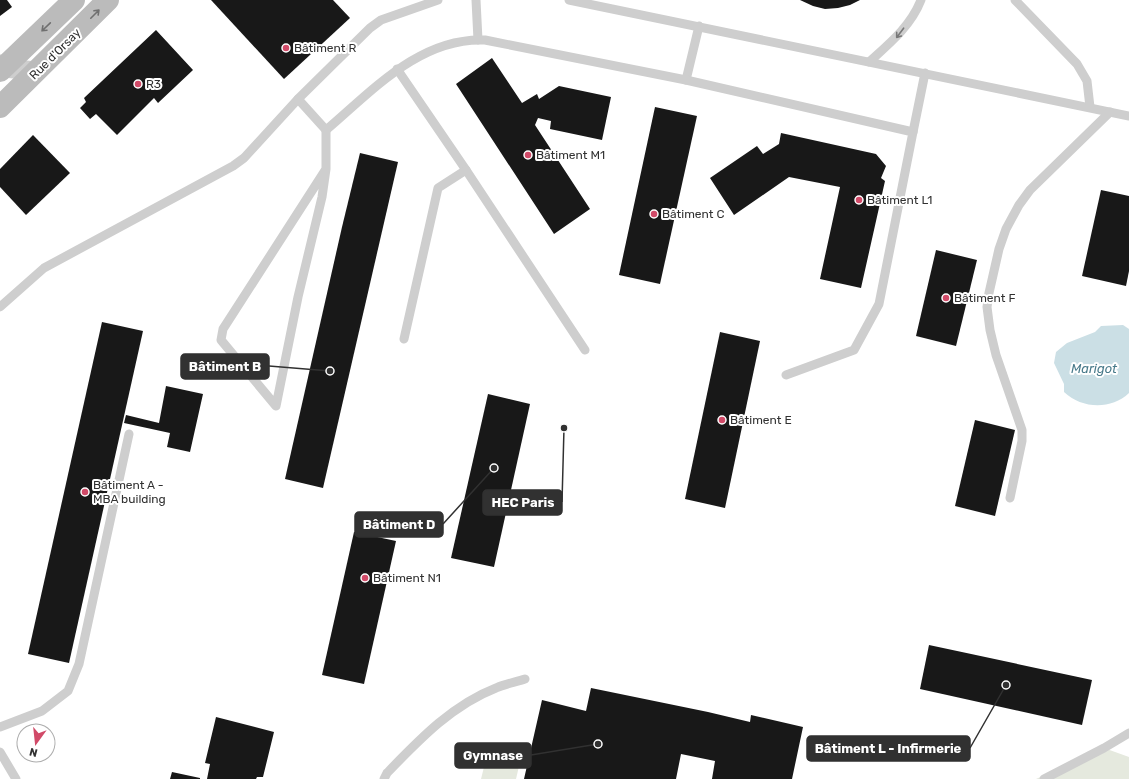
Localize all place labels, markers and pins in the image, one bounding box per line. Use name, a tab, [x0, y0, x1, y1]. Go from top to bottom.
place label: Bâtiment R	[294, 41, 356, 55]
marker: Bâtiment R	[281, 43, 291, 53]
place label: R3	[146, 77, 161, 91]
marker: R3	[133, 79, 143, 89]
place label: Bâtiment M1	[536, 148, 605, 162]
marker: Bâtiment M1	[523, 150, 533, 160]
place label: Bâtiment L1	[867, 193, 932, 207]
marker: Bâtiment L1	[854, 195, 864, 205]
place label: Bâtiment C	[662, 207, 724, 221]
marker: Bâtiment C	[649, 209, 659, 219]
place label: Bâtiment F	[954, 291, 1015, 305]
marker: Bâtiment F	[941, 293, 951, 303]
callout: Bâtiment B	[181, 354, 269, 379]
place label: Bâtiment E	[730, 413, 792, 427]
marker: Bâtiment E	[717, 415, 727, 425]
place label: Bâtiment A - MBA building	[93, 478, 166, 506]
marker: Bâtiment A - MBA building	[80, 487, 90, 497]
callout: HEC Paris	[483, 490, 562, 515]
callout: Bâtiment D	[355, 512, 443, 537]
place label: Bâtiment N1	[373, 571, 441, 585]
marker: Bâtiment N1	[360, 573, 370, 583]
callout: Bâtiment L - Infirmerie	[807, 736, 970, 761]
callout: Gymnase	[455, 743, 531, 768]

